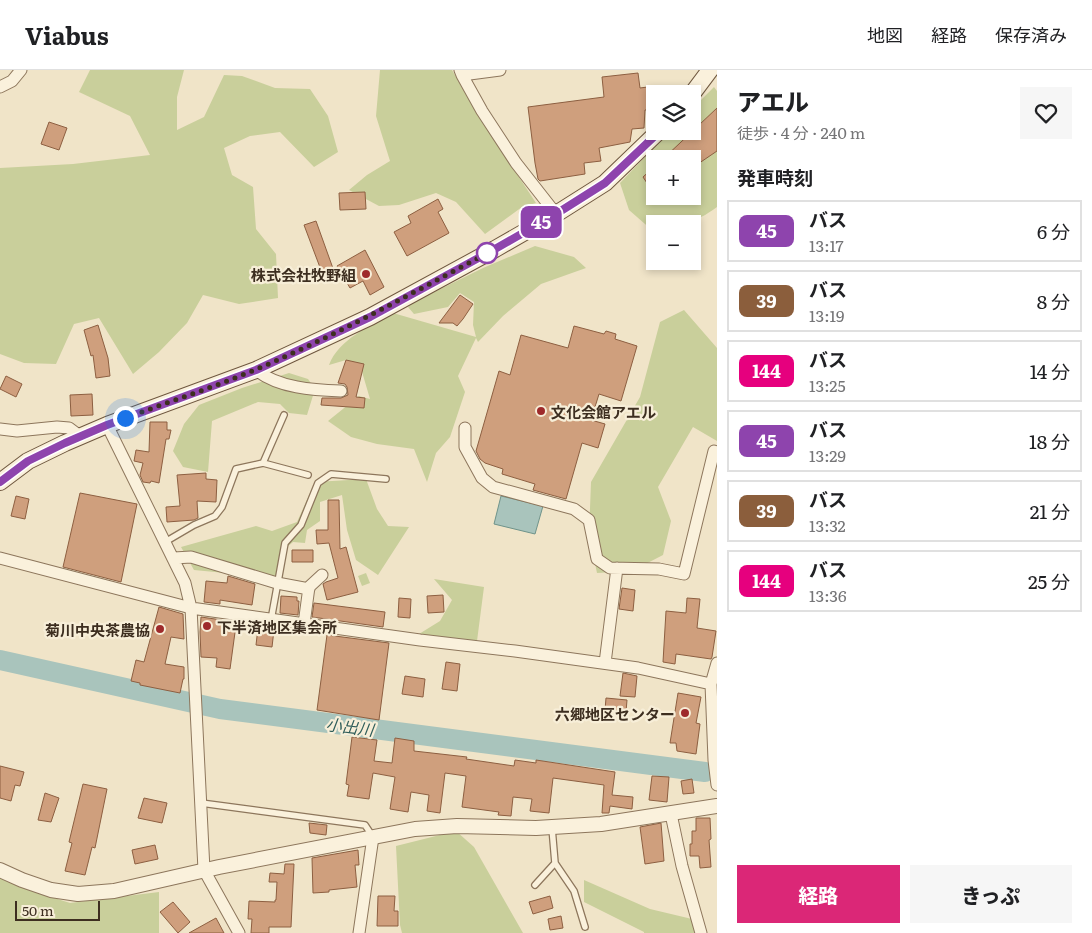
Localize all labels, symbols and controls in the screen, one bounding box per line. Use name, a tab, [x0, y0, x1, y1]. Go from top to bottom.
text: Viabus	[25, 17, 109, 52]
text: 地図	[867, 21, 903, 48]
text: 経路	[931, 21, 967, 48]
text: 保存済み	[995, 21, 1067, 48]
text: アエル	[737, 83, 809, 118]
map controls	[646, 85, 701, 270]
button: layers	[646, 85, 701, 140]
button: heart	[1020, 87, 1072, 139]
text: 徒歩 · 4 分 · 240 m	[737, 120, 865, 144]
button: +	[646, 150, 701, 205]
text: 発車時刻	[737, 163, 813, 191]
text: バス	[809, 205, 847, 233]
line badge: 45	[518, 206, 564, 238]
text: 45	[531, 208, 551, 235]
button: −	[646, 215, 701, 270]
text: 45	[756, 217, 777, 244]
text: 6 分	[1037, 217, 1070, 245]
text: 13:17	[809, 233, 844, 257]
unlabelled marker	[476, 242, 498, 264]
place label: 株式会社牧野組	[251, 263, 356, 286]
marker: 株式会社牧野組	[360, 268, 372, 280]
text: バス	[809, 275, 847, 303]
text: 39	[756, 287, 777, 314]
text: 8 分	[1037, 287, 1070, 315]
text: 13:19	[809, 303, 844, 327]
text: バス	[809, 345, 847, 373]
text: 144	[752, 357, 781, 384]
text: 14 分	[1030, 357, 1070, 385]
text: 13:25	[809, 373, 846, 397]
place label: 文化会館アエル	[551, 400, 656, 423]
marker: 文化会館アエル	[535, 405, 547, 417]
your location	[113, 406, 138, 431]
text: バス	[809, 415, 847, 443]
text: 45	[756, 427, 777, 454]
text: 18 分	[1029, 427, 1070, 455]
text: 13:29	[809, 443, 846, 467]
text: バス	[809, 485, 847, 513]
text: 39	[756, 497, 777, 524]
text: 21 分	[1030, 497, 1070, 525]
text: 13:32	[809, 513, 846, 537]
text: バス	[809, 555, 847, 583]
text: 144	[752, 567, 781, 594]
text: 25 分	[1028, 567, 1070, 595]
text: 13:36	[809, 583, 847, 607]
place label: 下半済地区集会所	[217, 615, 337, 638]
place label: 菊川中央茶農協	[45, 618, 150, 641]
marker: 下半済地区集会所	[201, 620, 213, 632]
marker: 菊川中央茶農協	[154, 623, 166, 635]
place label: 六郷地区センター	[555, 702, 675, 725]
marker: 六郷地区センター	[679, 707, 691, 719]
water label: 小出川	[325, 711, 377, 741]
button: 経路	[737, 865, 900, 923]
button: きっぷ	[910, 865, 1072, 923]
scale bar	[15, 898, 100, 921]
text: 50 m	[22, 900, 54, 920]

